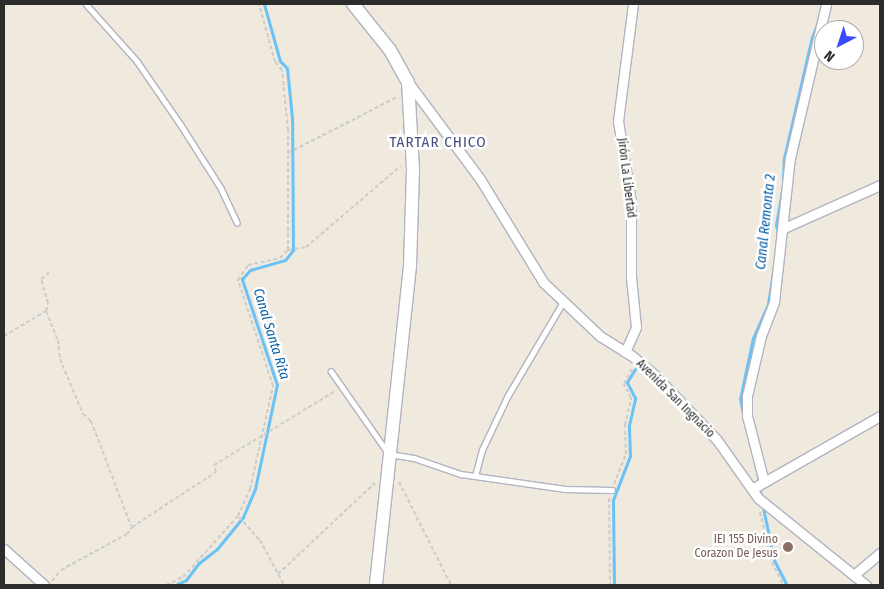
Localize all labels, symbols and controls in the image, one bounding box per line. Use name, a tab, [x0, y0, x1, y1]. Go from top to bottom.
north arrow	[814, 20, 864, 70]
text: N	[821, 47, 838, 65]
district label: TARTAR CHICO	[388, 134, 488, 152]
street label: Jirón La Libertad	[614, 137, 638, 219]
water label: Canal Remonta 2	[753, 173, 779, 271]
water label: Canal Santa Rita	[249, 286, 293, 382]
street label: Avenida San Ingnacio	[633, 357, 717, 441]
place label: IEI 155 Divino Corazon De Jesus	[695, 533, 778, 561]
marker: IEI 155 Divino Corazon De Jesus	[782, 541, 794, 553]

